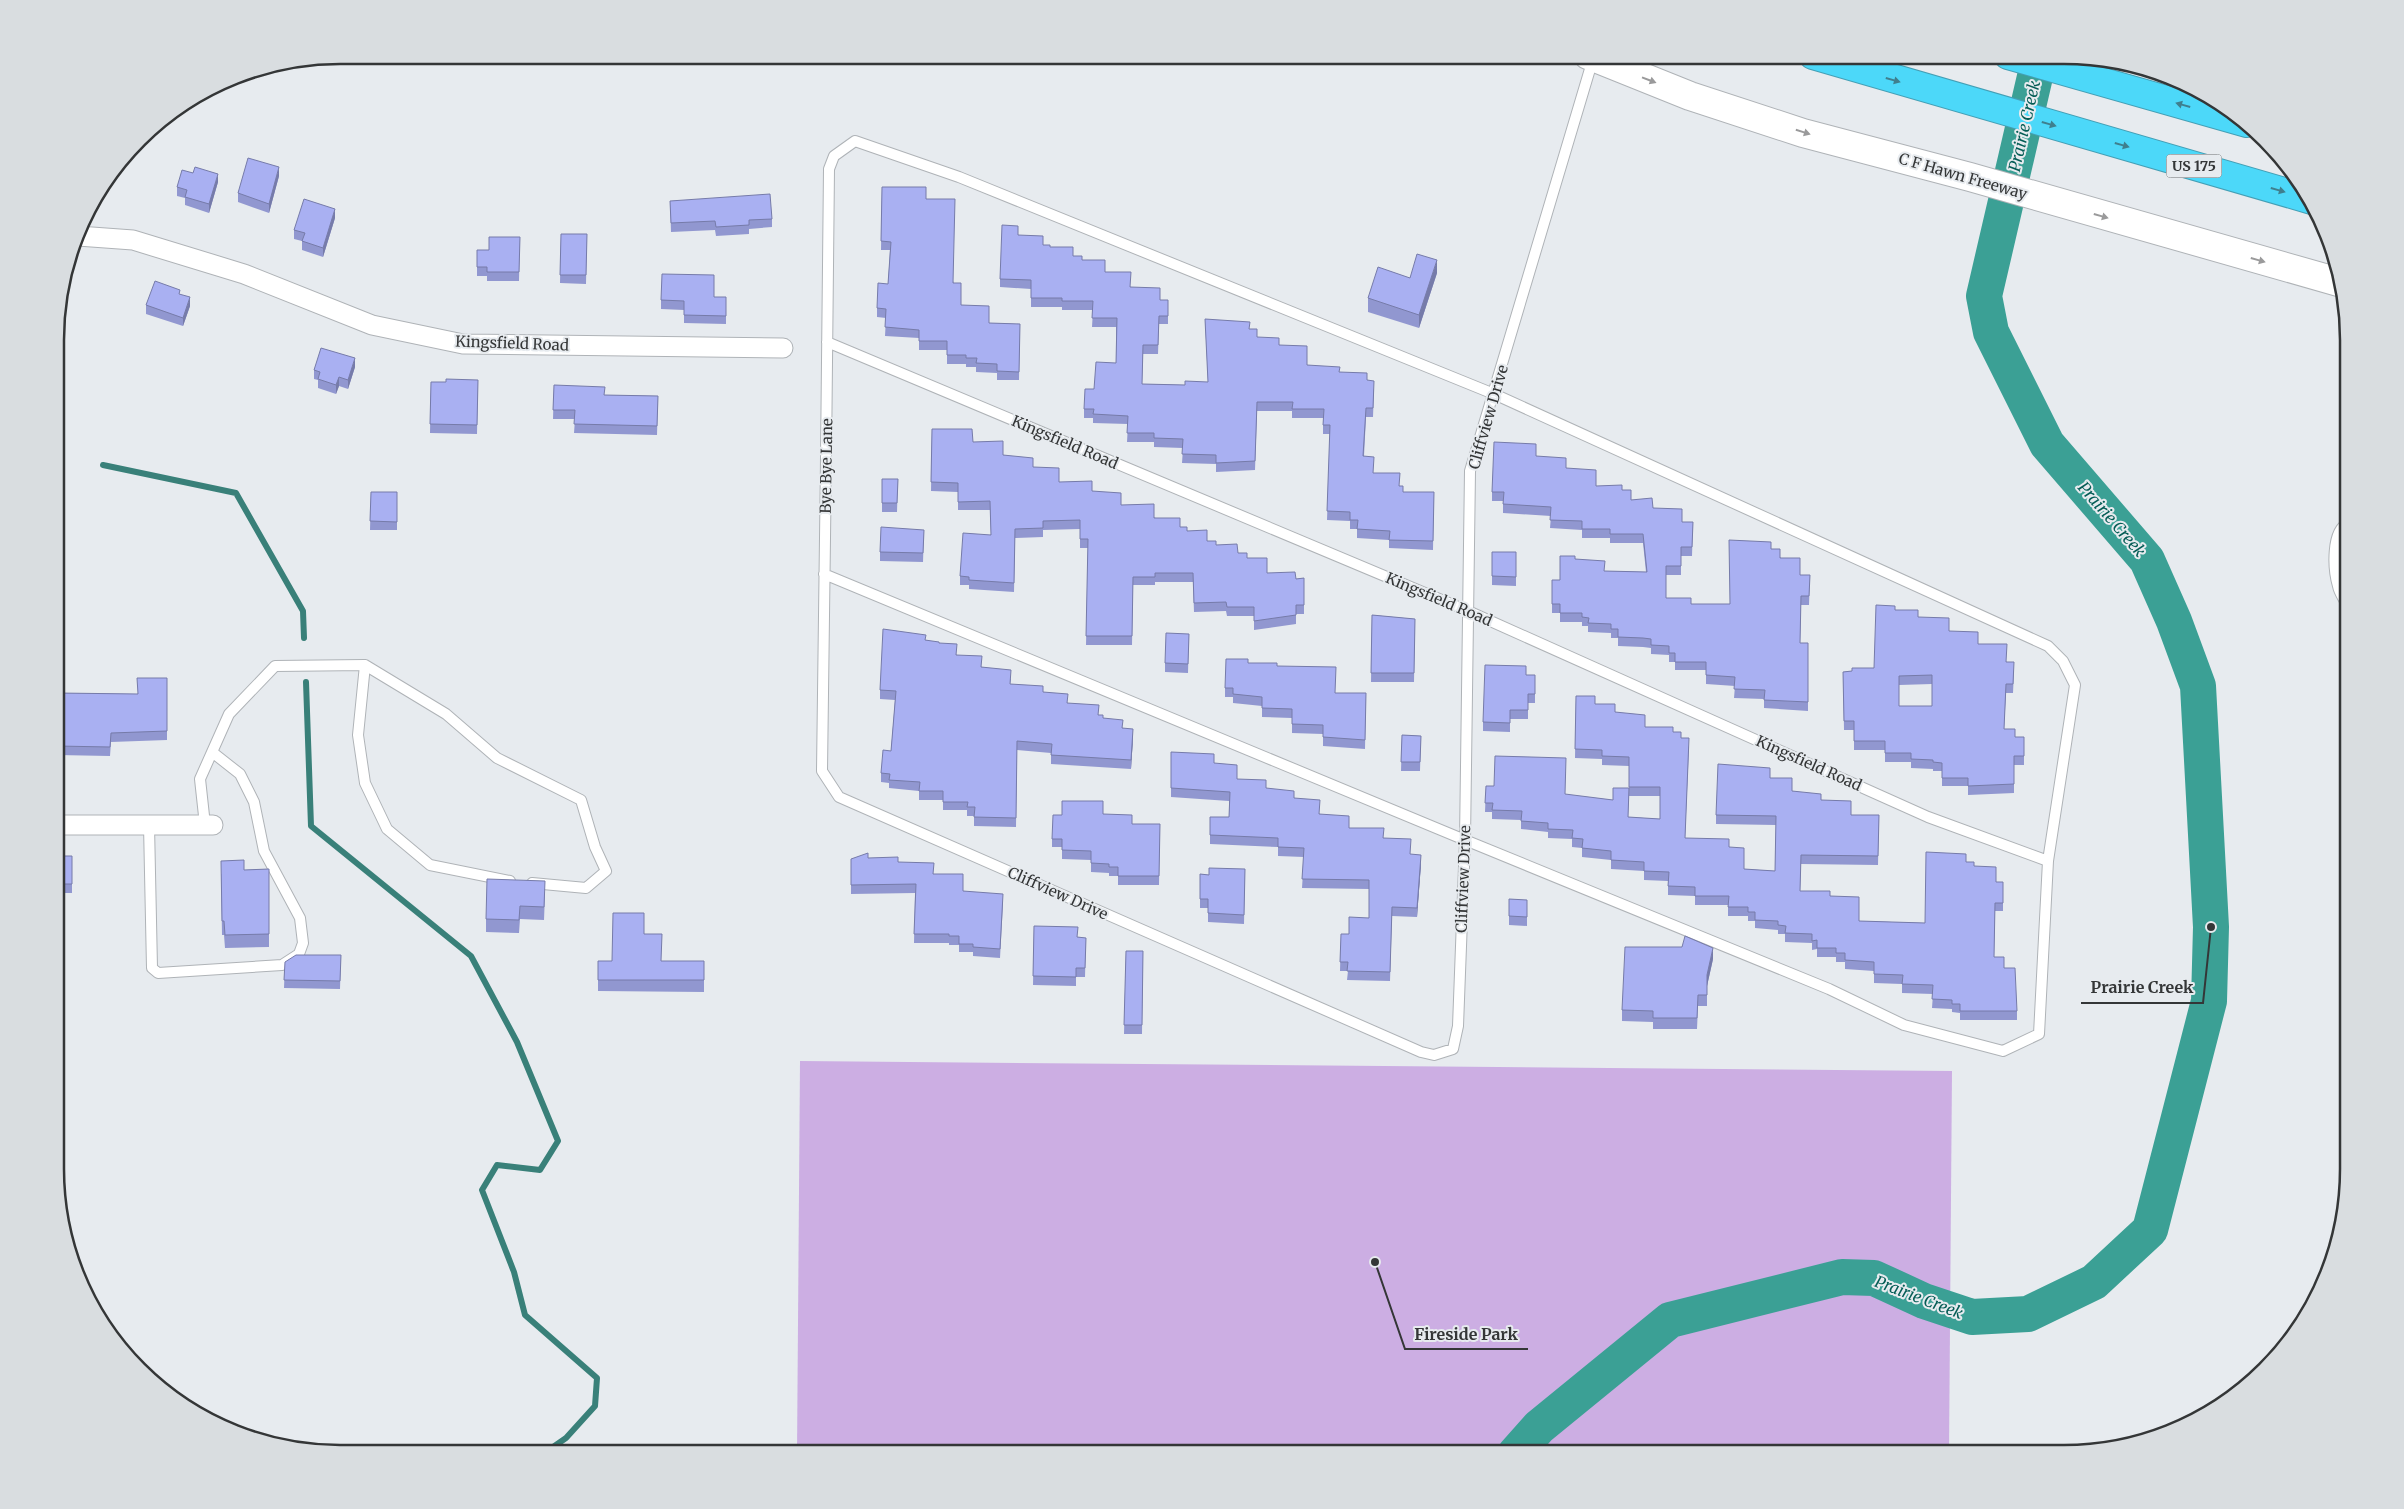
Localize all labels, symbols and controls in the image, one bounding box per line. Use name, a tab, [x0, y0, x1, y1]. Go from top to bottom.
one-way arrow	[1642, 76, 1656, 84]
one-way arrow	[1886, 76, 1901, 84]
water label: Prairie Creek	[2004, 78, 2044, 173]
one-way arrow	[2175, 100, 2190, 108]
one-way arrow	[2041, 121, 2056, 129]
one-way arrow	[1795, 129, 1810, 137]
one-way arrow	[2115, 142, 2130, 150]
street label: C F Hawn Freeway	[1897, 149, 2030, 204]
road number: US 175	[2166, 154, 2222, 178]
one-way arrow	[2271, 187, 2286, 195]
one-way arrow	[2094, 212, 2109, 220]
one-way arrow	[2250, 256, 2265, 264]
street label: Kingsfield Road	[455, 332, 569, 354]
street label: Cliffview Drive	[1464, 362, 1512, 471]
street label: Kingsfield Road	[1009, 411, 1121, 473]
street label: Bye Bye Lane	[816, 418, 836, 514]
water label: Prairie Creek	[2074, 477, 2150, 561]
street label: Kingsfield Road	[1383, 568, 1495, 630]
street label: Kingsfield Road	[1753, 731, 1865, 795]
street label: Cliffview Drive	[1452, 825, 1474, 933]
street label: Cliffview Drive	[1005, 862, 1111, 924]
callout: Prairie Creek	[2081, 972, 2203, 1003]
text: Prairie Creek	[2091, 977, 2194, 997]
water label: Prairie Creek	[1872, 1271, 1966, 1323]
callout: Fireside Park	[1405, 1318, 1528, 1349]
text: Fireside Park	[1414, 1324, 1518, 1344]

